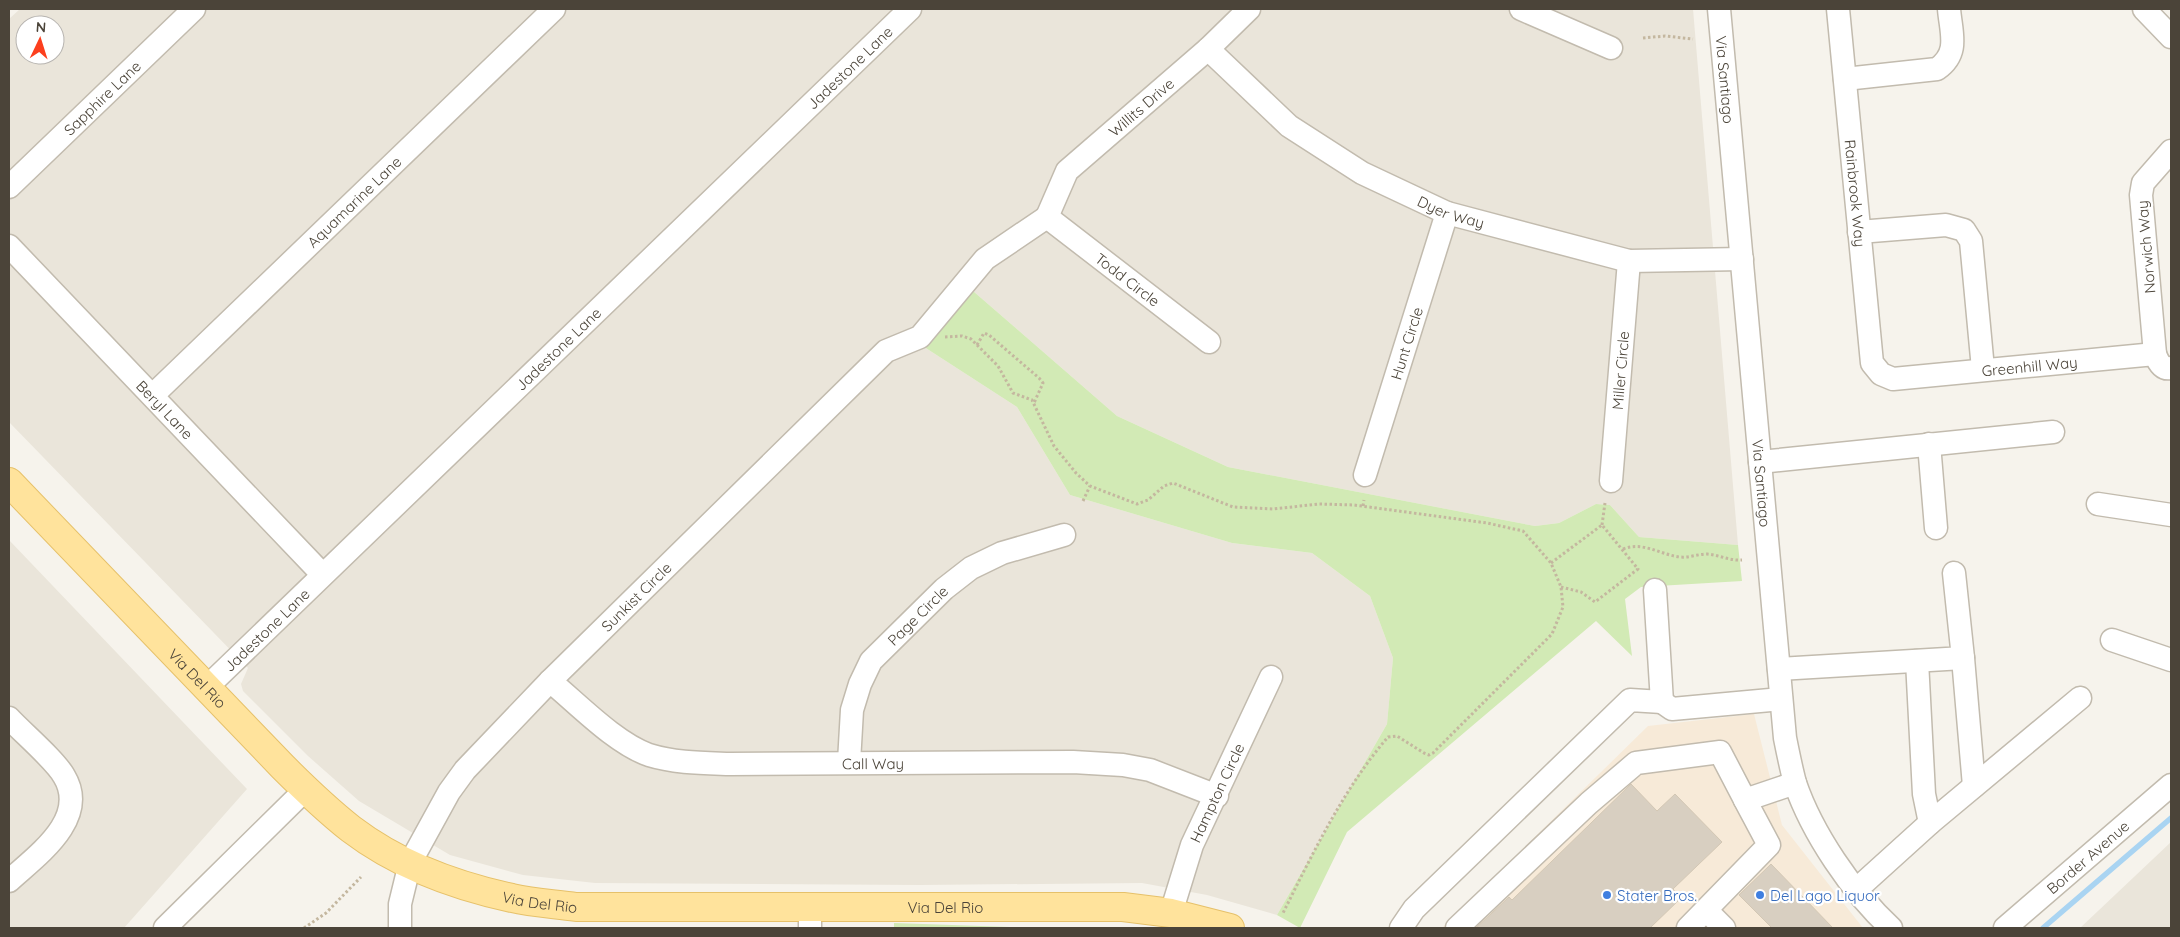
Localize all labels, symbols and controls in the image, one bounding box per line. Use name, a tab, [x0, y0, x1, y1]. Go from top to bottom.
north arrow	[15, 15, 65, 65]
text: N	[35, 18, 47, 36]
street label: Jadestone Lane	[803, 22, 896, 113]
street label: Via Santiago	[1712, 35, 1739, 124]
street label: Sapphire Lane	[59, 56, 144, 139]
street label: Willits Drive	[1104, 73, 1178, 141]
street label: Rainbrook Way	[1841, 139, 1870, 248]
street label: Aquamarine Lane	[303, 152, 405, 251]
street label: Dyer Way	[1415, 191, 1486, 232]
street label: Norwich Way	[2132, 200, 2160, 294]
street label: Todd Circle	[1092, 248, 1164, 310]
street label: Jadestone Lane	[511, 303, 605, 394]
street label: Hunt Circle	[1386, 305, 1427, 382]
street label: Miller Circle	[1607, 330, 1633, 410]
street label: Greenhill Way	[1981, 352, 2078, 380]
street label: Beryl Lane	[132, 376, 198, 443]
street label: Via Santiago	[1748, 438, 1775, 528]
street label: Sunkist Circle	[597, 558, 675, 635]
street label: Page Circle	[883, 581, 952, 649]
street label: Jadestone Lane	[220, 584, 313, 675]
street label: Via Del Rio	[164, 644, 231, 712]
street label: Hampton Circle	[1185, 740, 1248, 845]
street label: Call Way	[842, 753, 904, 773]
street label: Border Avenue	[2042, 816, 2133, 898]
place label: Stater Bros.	[1617, 886, 1697, 905]
place label: Del Lago Liquor	[1770, 886, 1880, 905]
street label: Via Del Rio	[500, 887, 579, 917]
marker: Stater Bros.	[1601, 889, 1613, 901]
marker: Del Lago Liquor	[1754, 889, 1766, 901]
street label: Via Del Rio	[908, 898, 983, 917]

